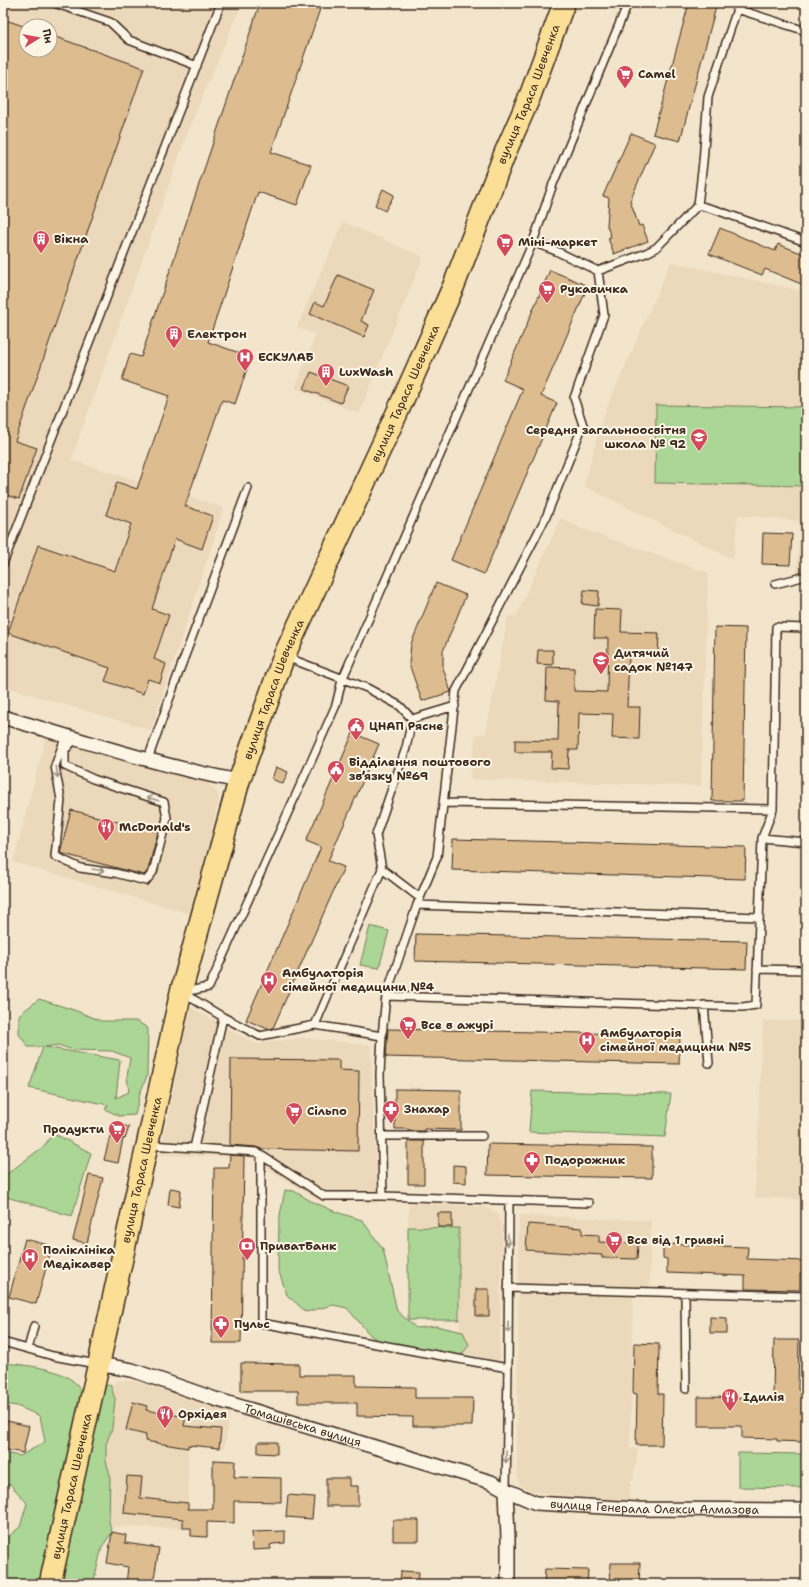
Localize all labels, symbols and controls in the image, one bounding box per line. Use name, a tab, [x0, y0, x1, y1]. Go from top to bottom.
north arrow	[18, 18, 58, 58]
street label: вулиця Тараса Шевченка	[493, 22, 564, 166]
text: Пн	[39, 28, 56, 45]
supermarket icon: Camel	[615, 64, 635, 89]
place label: Camel	[638, 66, 676, 82]
building icon: Вікна	[31, 229, 51, 254]
place label: Вікна	[54, 231, 89, 247]
supermarket icon: Міні-маркет	[495, 232, 515, 257]
place label: Міні-маркет	[518, 234, 598, 250]
supermarket icon: Рукавичка	[537, 279, 557, 304]
place label: Рукавичка	[560, 281, 629, 297]
street label: вулиця Тараса Шевченка	[367, 322, 443, 465]
building icon: Електрон	[164, 324, 184, 349]
place label: Електрон	[187, 326, 247, 342]
hospital icon: ЕСКУЛАБ	[235, 347, 255, 372]
place label: ЕСКУЛАБ	[258, 349, 314, 365]
building icon: LuxWash	[316, 362, 336, 387]
place label: LuxWash	[339, 364, 393, 380]
place label: Середня загальноосвітня школа № 92	[526, 422, 687, 452]
school or university icon: Середня загальноосвітня школа № 92	[689, 427, 709, 452]
street label: вулиця Тараса Шевченка	[239, 616, 308, 762]
place label: Дитячий садок №147	[614, 645, 693, 675]
school or university icon: Дитячий садок №147	[591, 650, 611, 675]
public building icon: ЦНАП Рясне	[346, 716, 366, 741]
place label: ЦНАП Рясне	[369, 718, 443, 734]
place label: Відділення поштового зв’язку №69	[349, 754, 491, 784]
public building icon: Відділення поштового зв’язку №69	[326, 759, 346, 784]
one-way arrow	[53, 766, 61, 779]
one-way arrow	[147, 794, 159, 802]
restaurant icon: McDonald's	[96, 817, 116, 842]
place label: McDonald's	[119, 819, 191, 835]
one-way arrow	[91, 866, 104, 874]
place label: Амбулаторія сімейної медицини №4	[282, 965, 435, 995]
hospital icon: Амбулаторія сімейної медицини №4	[259, 970, 279, 995]
supermarket icon: Все в ажурі	[398, 1015, 418, 1040]
place label: Все в ажурі	[421, 1017, 494, 1033]
place label: Амбулаторія сімейної медицини №5	[600, 1025, 751, 1055]
hospital icon: Амбулаторія сімейної медицини №5	[577, 1030, 597, 1055]
street label: вулиця Тараса Шевченка	[118, 1095, 166, 1245]
pharmacy icon: Знахар	[381, 1099, 401, 1124]
supermarket icon: Сільпо	[284, 1101, 304, 1126]
place label: Знахар	[404, 1101, 449, 1117]
place label: Сільпо	[307, 1103, 347, 1119]
supermarket icon: Продукти	[107, 1119, 127, 1144]
place label: Продукти	[43, 1121, 105, 1137]
pharmacy icon: Подорожник	[522, 1150, 542, 1175]
place label: Подорожник	[545, 1152, 626, 1168]
supermarket icon: Все від 1 гривні	[604, 1230, 624, 1255]
place label: Все від 1 гривні	[627, 1232, 724, 1248]
one-way arrow	[505, 1233, 512, 1246]
bank icon: ПриватБанк	[237, 1236, 257, 1261]
place label: ПриватБанк	[260, 1238, 337, 1254]
place label: Поліклініка Медікавер	[43, 1242, 116, 1272]
hospital icon: Поліклініка Медікавер	[20, 1247, 40, 1272]
pharmacy icon: Пульс	[211, 1314, 231, 1339]
place label: Пульс	[234, 1316, 270, 1332]
one-way arrow	[504, 1320, 512, 1333]
restaurant icon: Ідилія	[720, 1387, 740, 1412]
place label: Ідилія	[743, 1389, 784, 1405]
street label: Томашівська вулиця	[242, 1400, 363, 1451]
restaurant icon: Орхідея	[155, 1404, 175, 1429]
place label: Орхідея	[178, 1406, 227, 1422]
street label: вулиця Тараса Шевченка	[48, 1411, 96, 1561]
one-way arrow	[502, 1450, 510, 1463]
street label: вулиця Генерала Олекси Алмазова	[550, 1496, 759, 1518]

